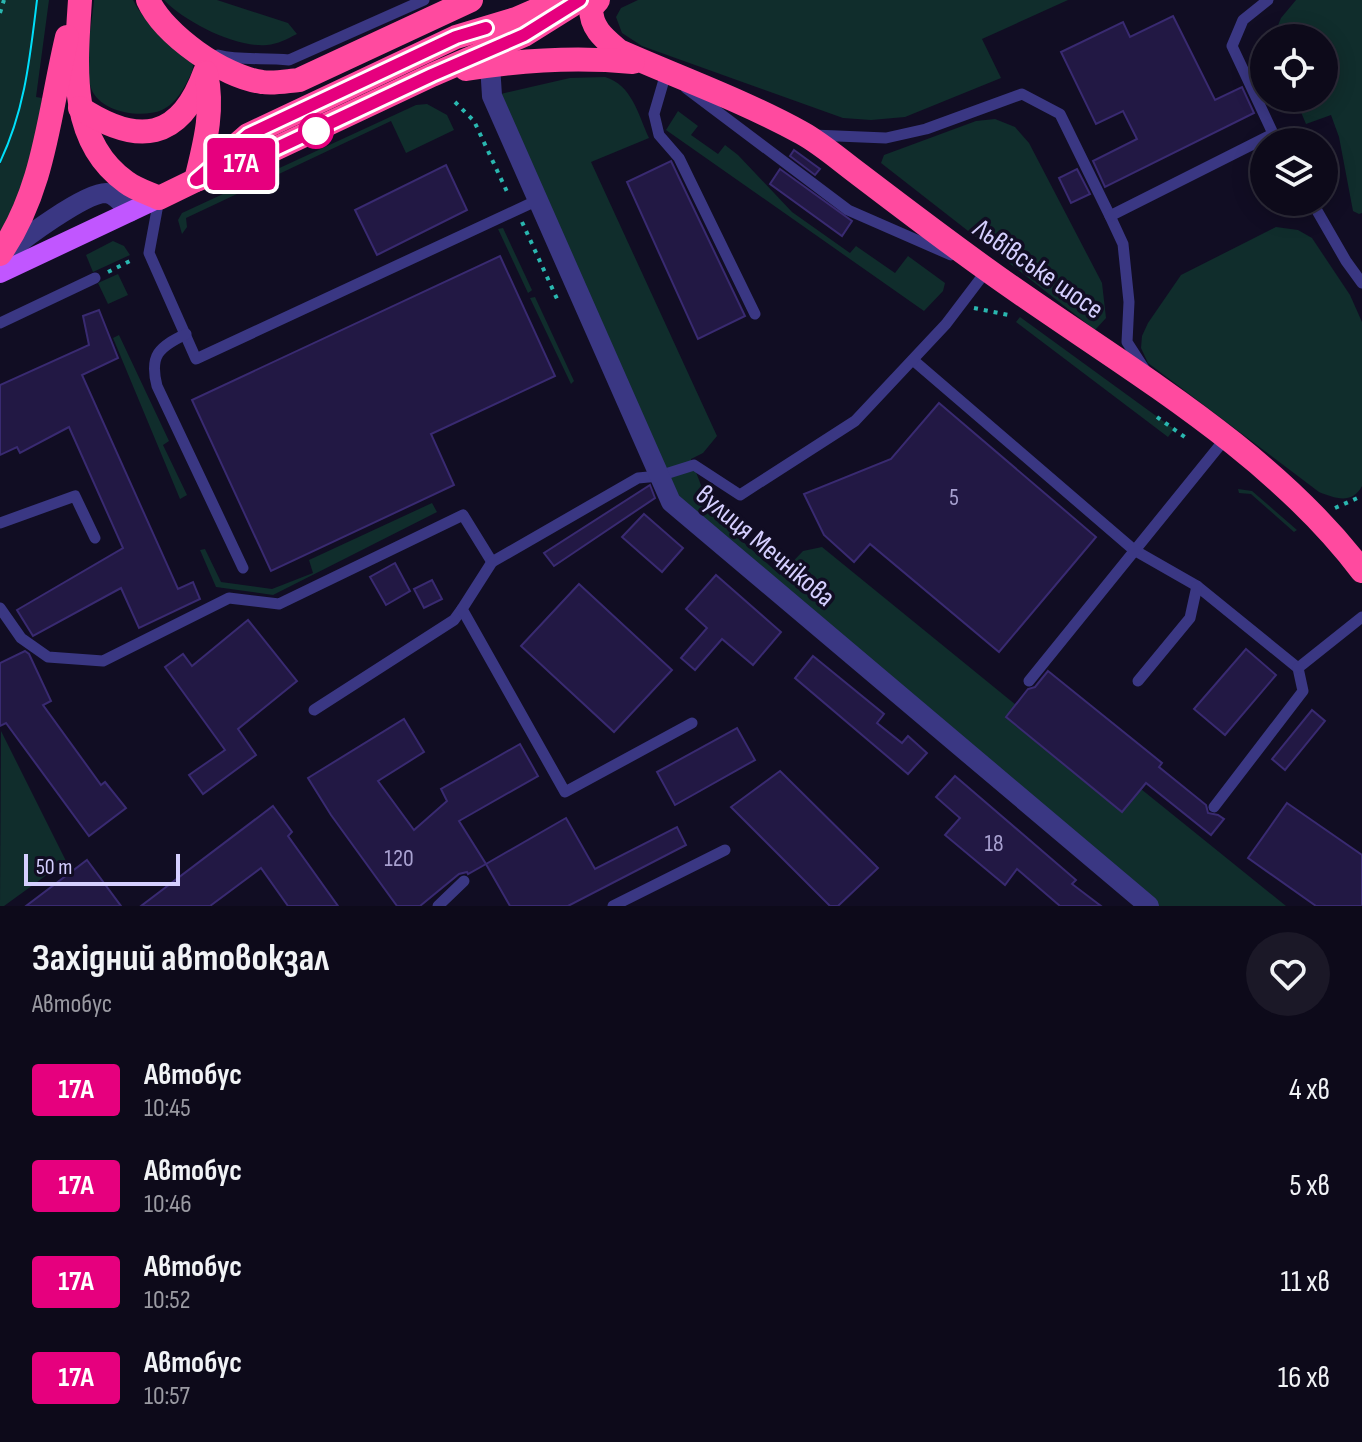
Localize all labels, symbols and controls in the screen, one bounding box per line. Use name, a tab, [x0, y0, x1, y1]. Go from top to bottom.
map controls	[1250, 24, 1338, 216]
button: locate	[1250, 24, 1338, 112]
unlabelled marker	[299, 114, 333, 148]
button: layers	[1250, 128, 1338, 216]
line badge: 17А	[195, 138, 287, 190]
text: 17А	[223, 147, 259, 180]
street label: Львівське шосе	[966, 212, 1110, 326]
street label: вулиця Мечнікова	[689, 478, 841, 614]
house number: 5	[949, 483, 959, 512]
house number: 18	[985, 829, 1003, 858]
house number: 120	[384, 844, 414, 873]
scale bar	[24, 850, 180, 886]
text: 50 m	[36, 854, 72, 881]
button: heart	[1246, 932, 1330, 1016]
text: Західний автовокзал	[32, 936, 329, 981]
text: Автобус	[32, 989, 112, 1020]
text: Автобус	[144, 1057, 242, 1093]
text: 4 хв	[1289, 1072, 1330, 1108]
text: 17А	[58, 1073, 94, 1106]
text: 10:45	[144, 1093, 191, 1124]
text: Автобус	[144, 1153, 242, 1189]
text: 5 хв	[1289, 1168, 1330, 1204]
text: 17А	[58, 1169, 94, 1202]
text: 10:46	[144, 1189, 192, 1220]
text: Автобус	[144, 1249, 242, 1285]
text: 11 хв	[1281, 1264, 1330, 1300]
text: 17А	[58, 1265, 94, 1298]
text: 10:52	[144, 1285, 190, 1316]
text: Автобус	[144, 1345, 242, 1381]
text: 16 хв	[1278, 1360, 1330, 1396]
text: 17А	[58, 1361, 94, 1394]
text: 10:57	[144, 1381, 190, 1412]

